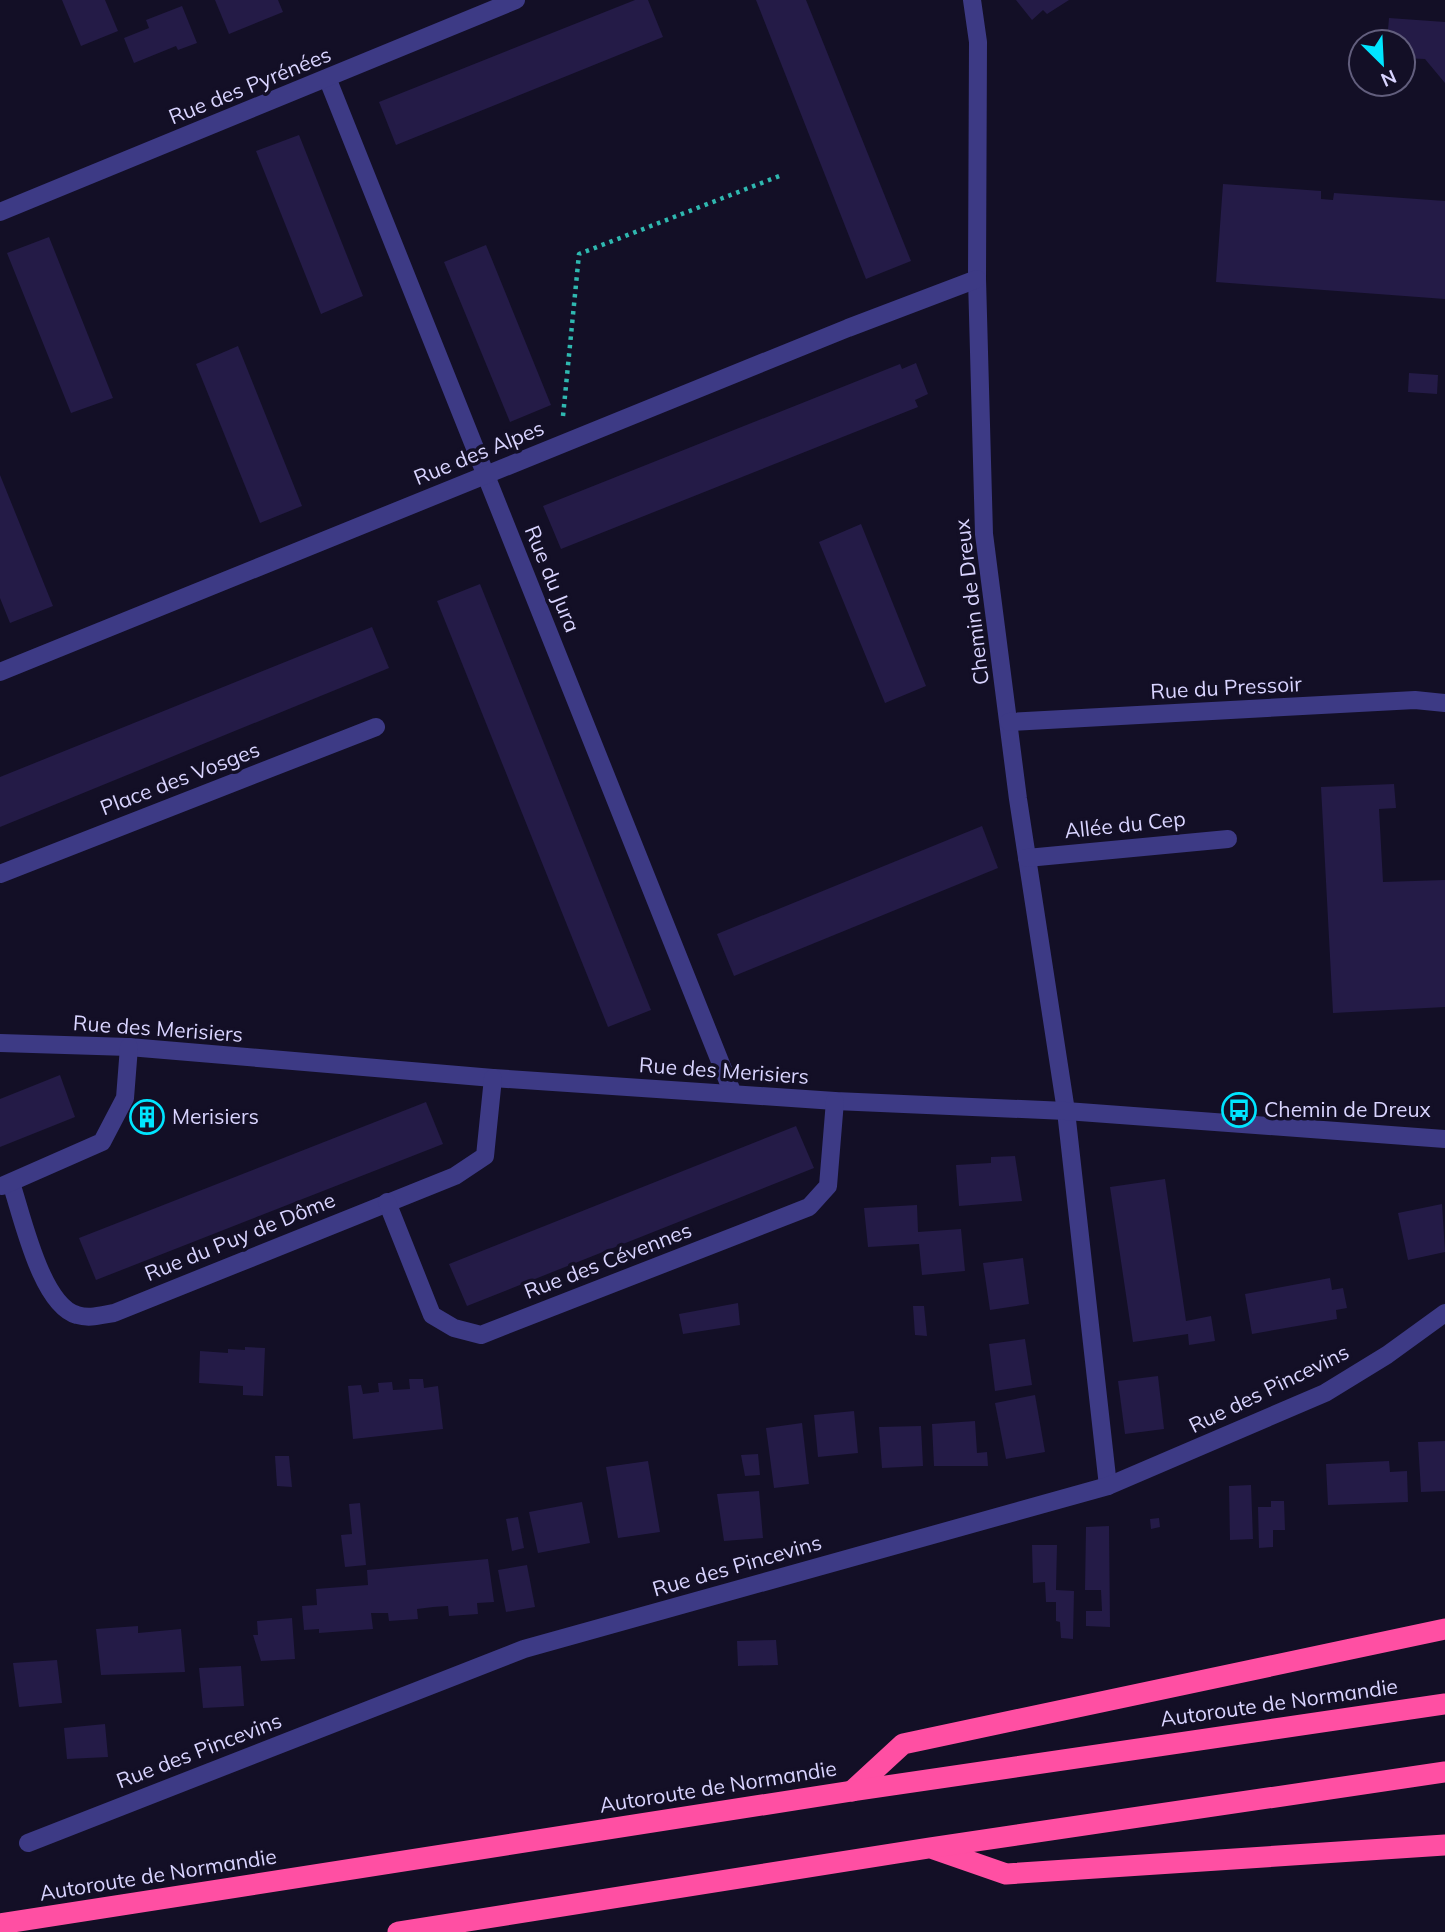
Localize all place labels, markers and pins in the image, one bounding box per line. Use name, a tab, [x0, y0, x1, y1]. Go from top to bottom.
bus stop icon: Chemin de Dreux	[1220, 1091, 1258, 1129]
place label: Chemin de Dreux	[1264, 1096, 1431, 1122]
building icon: Merisiers	[128, 1098, 166, 1136]
place label: Merisiers	[172, 1103, 259, 1129]

